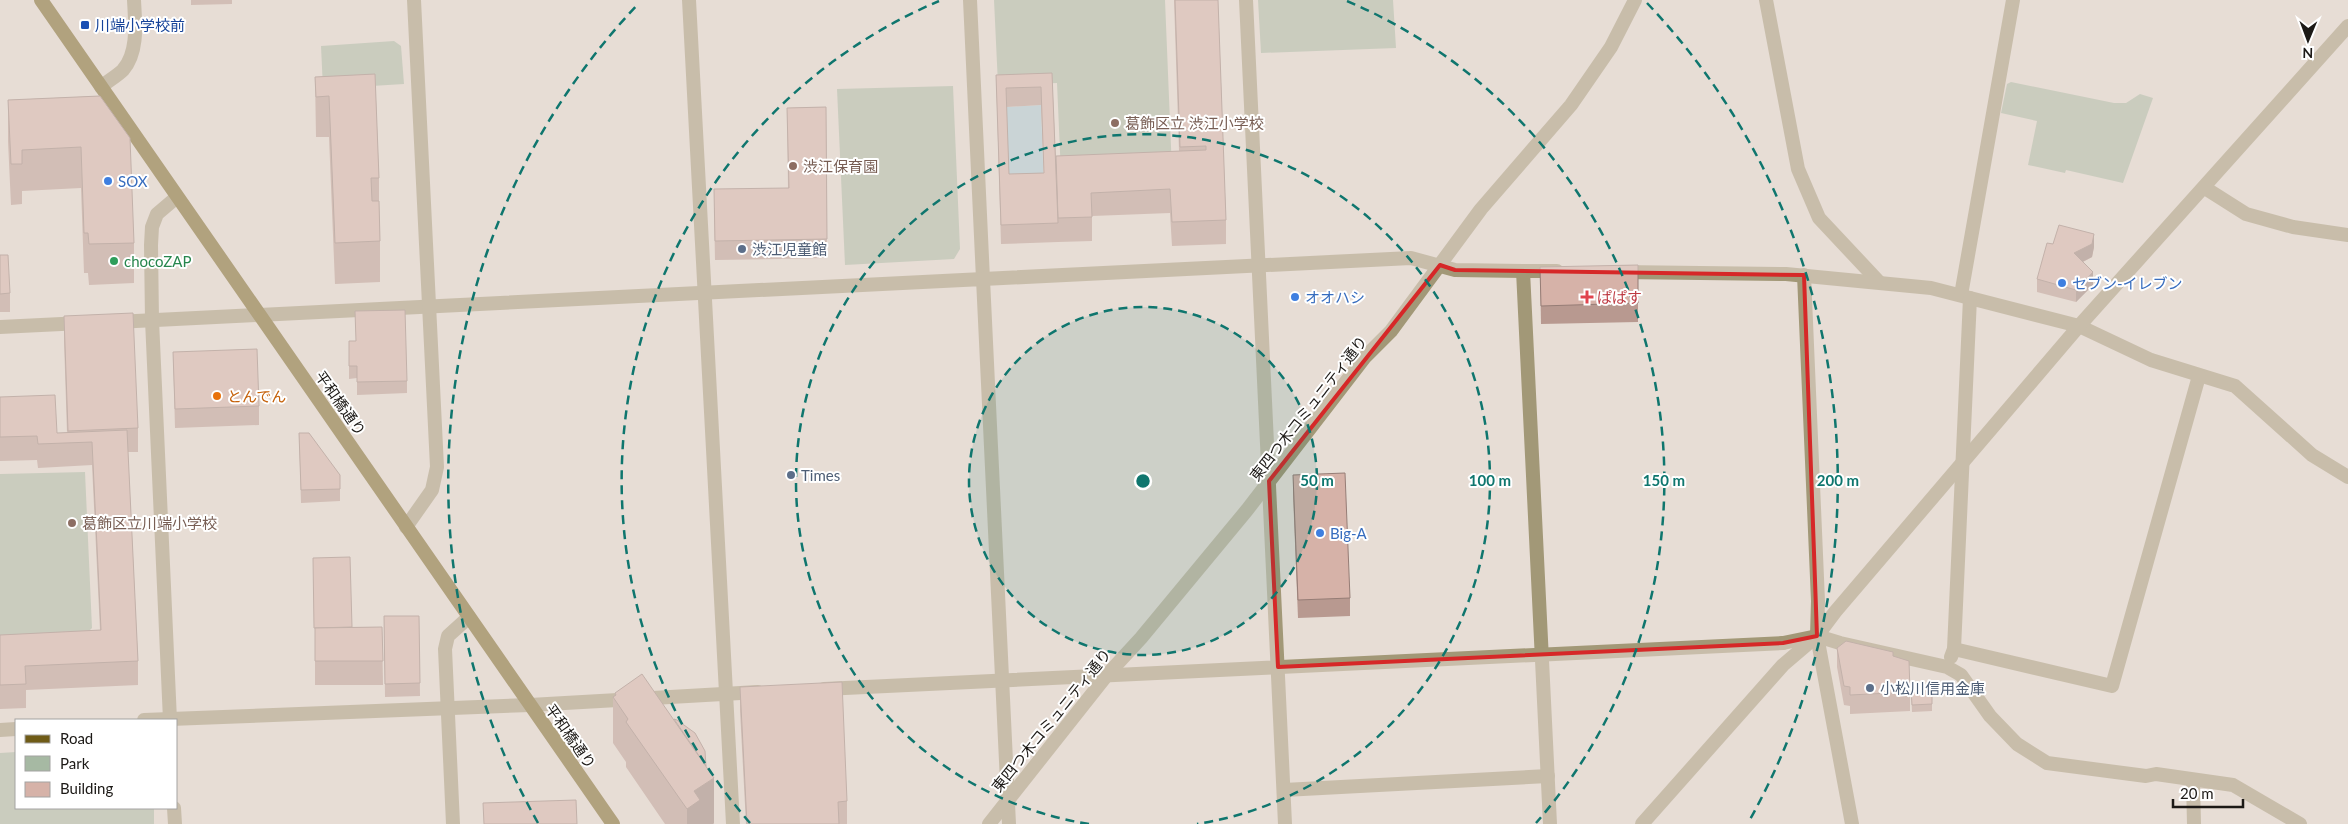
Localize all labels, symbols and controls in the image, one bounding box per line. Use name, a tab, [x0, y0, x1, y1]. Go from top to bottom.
north arrow	[2283, 15, 2333, 65]
place label: 川端小学校前	[95, 16, 185, 34]
marker: 川端小学校前	[79, 19, 91, 31]
text: N	[2302, 45, 2313, 62]
place label: 葛飾区立 渋江小学校	[1125, 114, 1264, 132]
marker: 葛飾区立 渋江小学校	[1109, 117, 1121, 129]
place label: 渋江保育園	[803, 157, 878, 175]
marker: 渋江保育園	[787, 160, 799, 172]
place label: SOX	[118, 172, 148, 190]
marker: SOX	[102, 175, 114, 187]
place label: 渋江児童館	[752, 240, 827, 258]
marker: 渋江児童館	[736, 243, 748, 255]
place label: chocoZAP	[124, 252, 191, 270]
marker: chocoZAP	[108, 255, 120, 267]
place label: セブン-イレブン	[2072, 274, 2183, 292]
marker: セブン-イレブン	[2056, 277, 2068, 289]
place label: オオハシ	[1305, 288, 1365, 306]
place label: ぱぱす	[1597, 288, 1642, 306]
marker: オオハシ	[1289, 291, 1301, 303]
marker: ぱぱす	[1581, 291, 1593, 303]
street label: 東四つ木コミュニティ通り	[1246, 332, 1370, 484]
street label: 平和橋通り	[312, 367, 370, 439]
place label: とんでん	[227, 387, 286, 405]
marker: とんでん	[211, 390, 223, 402]
place label: Times	[801, 466, 840, 484]
marker: Times	[785, 469, 797, 481]
text: 50 m	[1300, 471, 1334, 489]
text: 100 m	[1469, 471, 1511, 489]
text: 150 m	[1643, 471, 1685, 489]
text: 200 m	[1817, 471, 1859, 489]
centre of rings	[1134, 472, 1152, 490]
place label: 葛飾区立川端小学校	[82, 514, 217, 532]
marker: 葛飾区立川端小学校	[66, 517, 78, 529]
place label: Big-A	[1330, 524, 1368, 542]
marker: Big-A	[1314, 527, 1326, 539]
street label: 東四つ木コミュニティ通り	[988, 645, 1114, 795]
place label: 小松川信用金庫	[1880, 679, 1985, 697]
marker: 小松川信用金庫	[1864, 682, 1876, 694]
street label: 平和橋通り	[542, 700, 600, 772]
legend	[15, 719, 178, 809]
text: Road	[60, 729, 93, 747]
text: Park	[60, 754, 90, 772]
scale bar	[2173, 776, 2243, 808]
text: Building	[60, 779, 113, 797]
text: 20 m	[2180, 784, 2214, 802]

